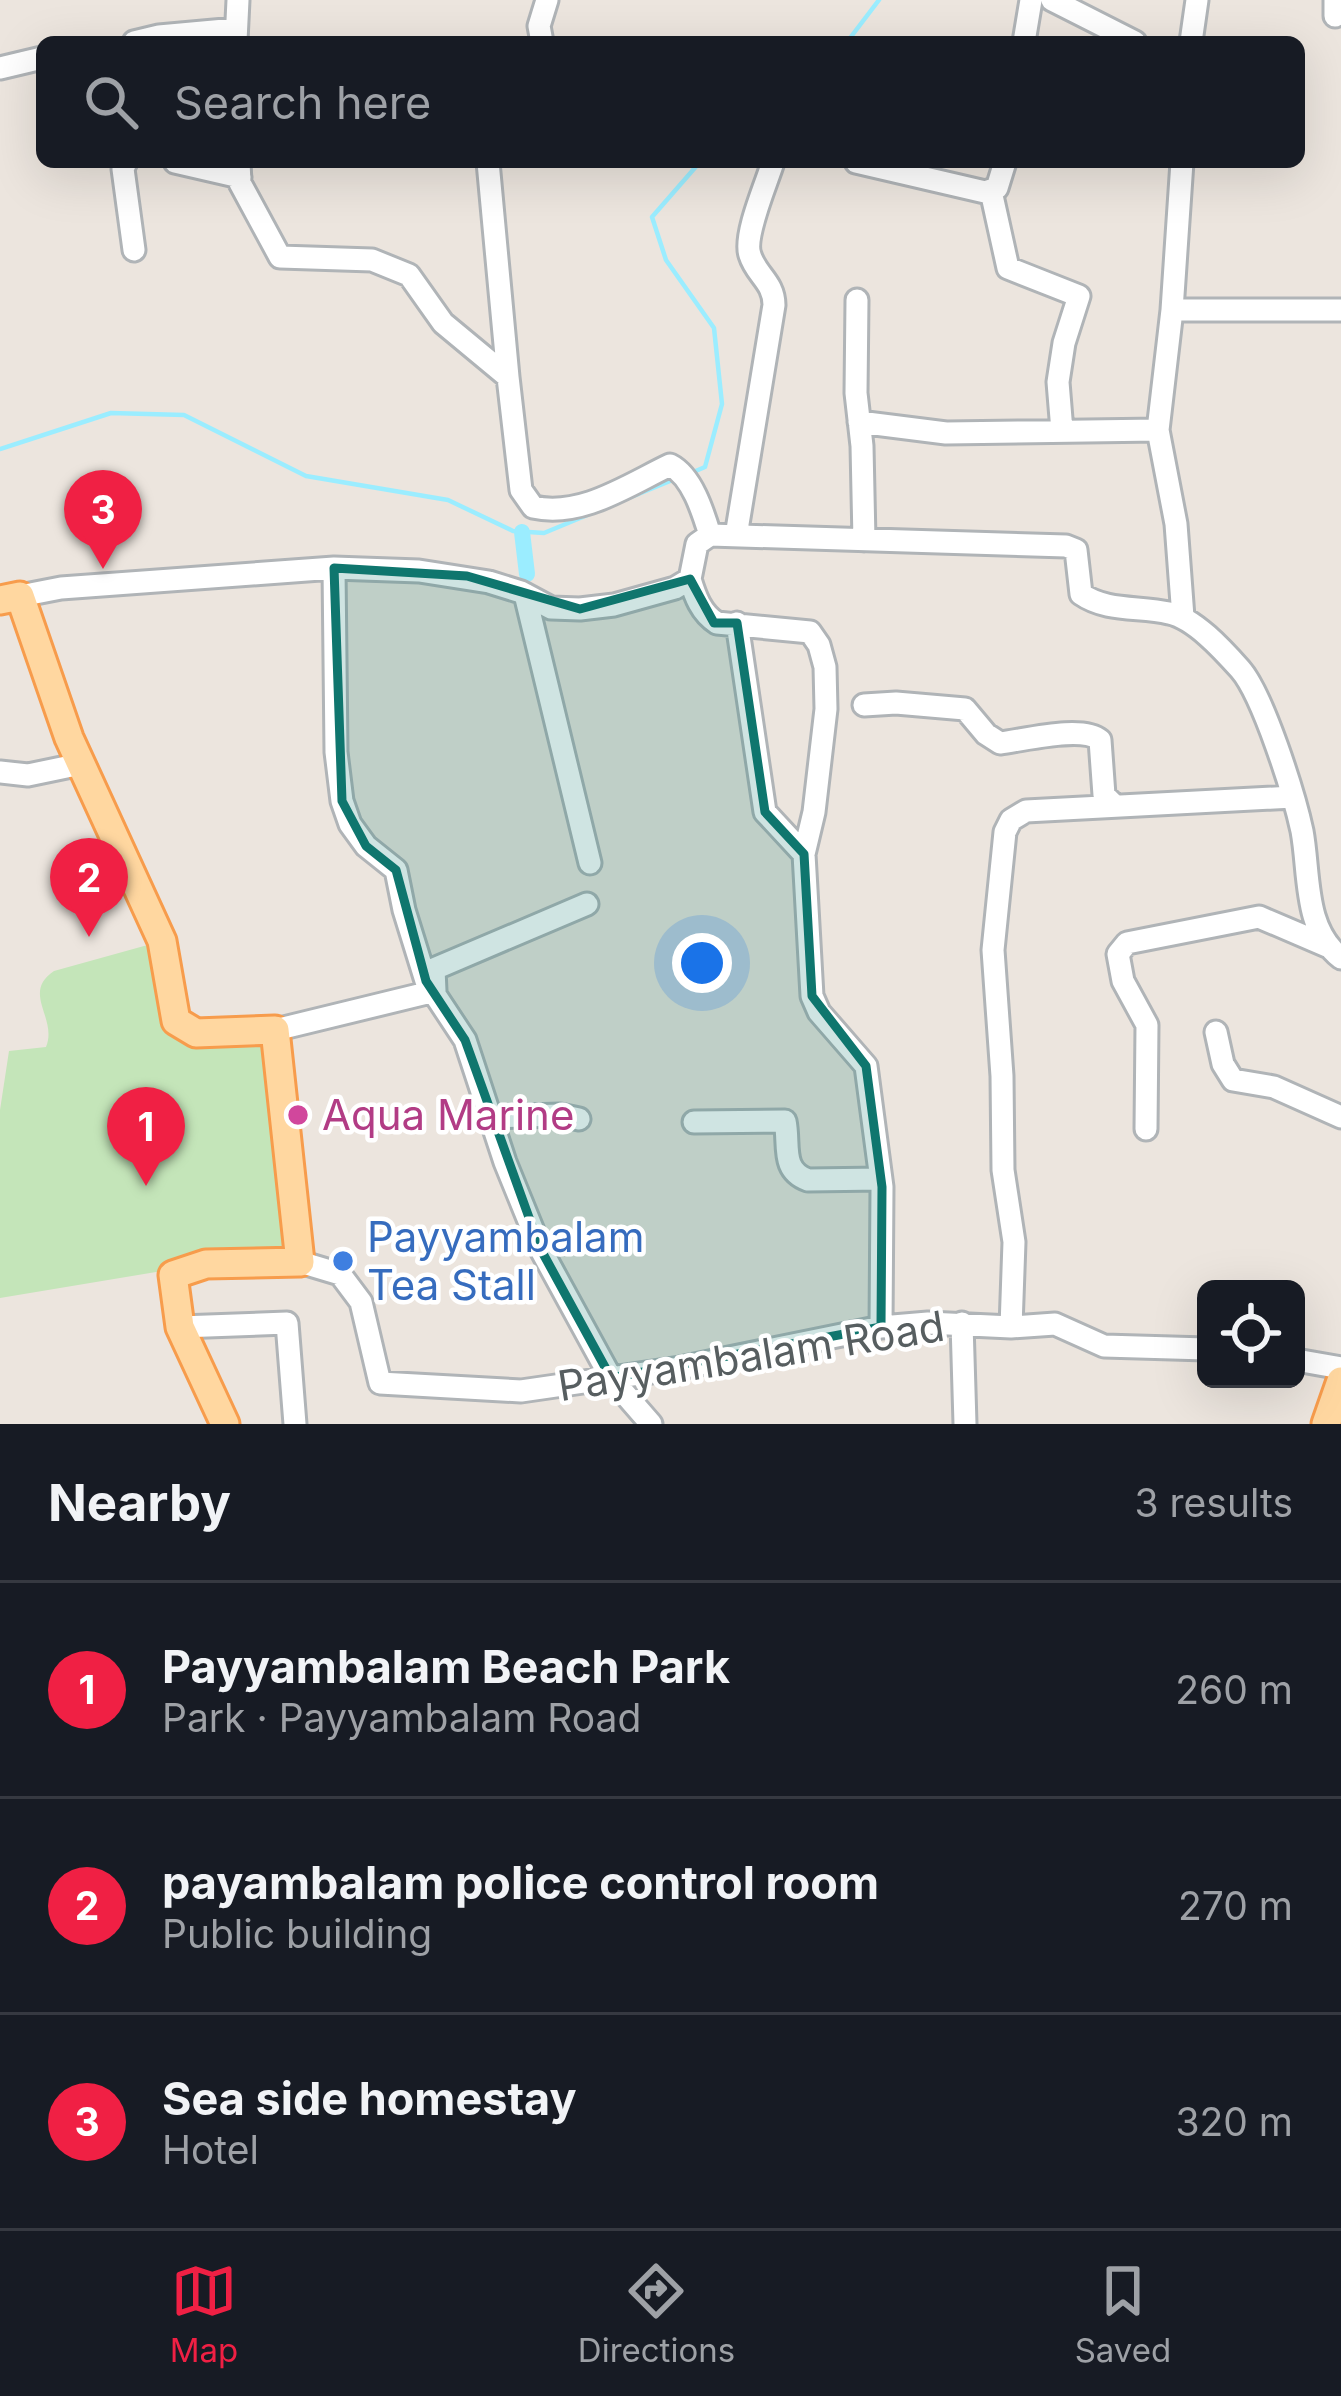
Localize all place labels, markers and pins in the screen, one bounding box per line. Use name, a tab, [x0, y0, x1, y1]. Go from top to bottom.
pin: 3	[64, 470, 142, 569]
pin: 2	[50, 838, 128, 937]
pin: 1	[107, 1087, 185, 1186]
place label: Aqua Marine	[322, 1089, 574, 1140]
marker: Aqua Marine	[285, 1102, 311, 1128]
place label: Payyambalam Tea Stall	[367, 1211, 644, 1310]
marker: Payyambalam Tea Stall	[330, 1248, 356, 1274]

